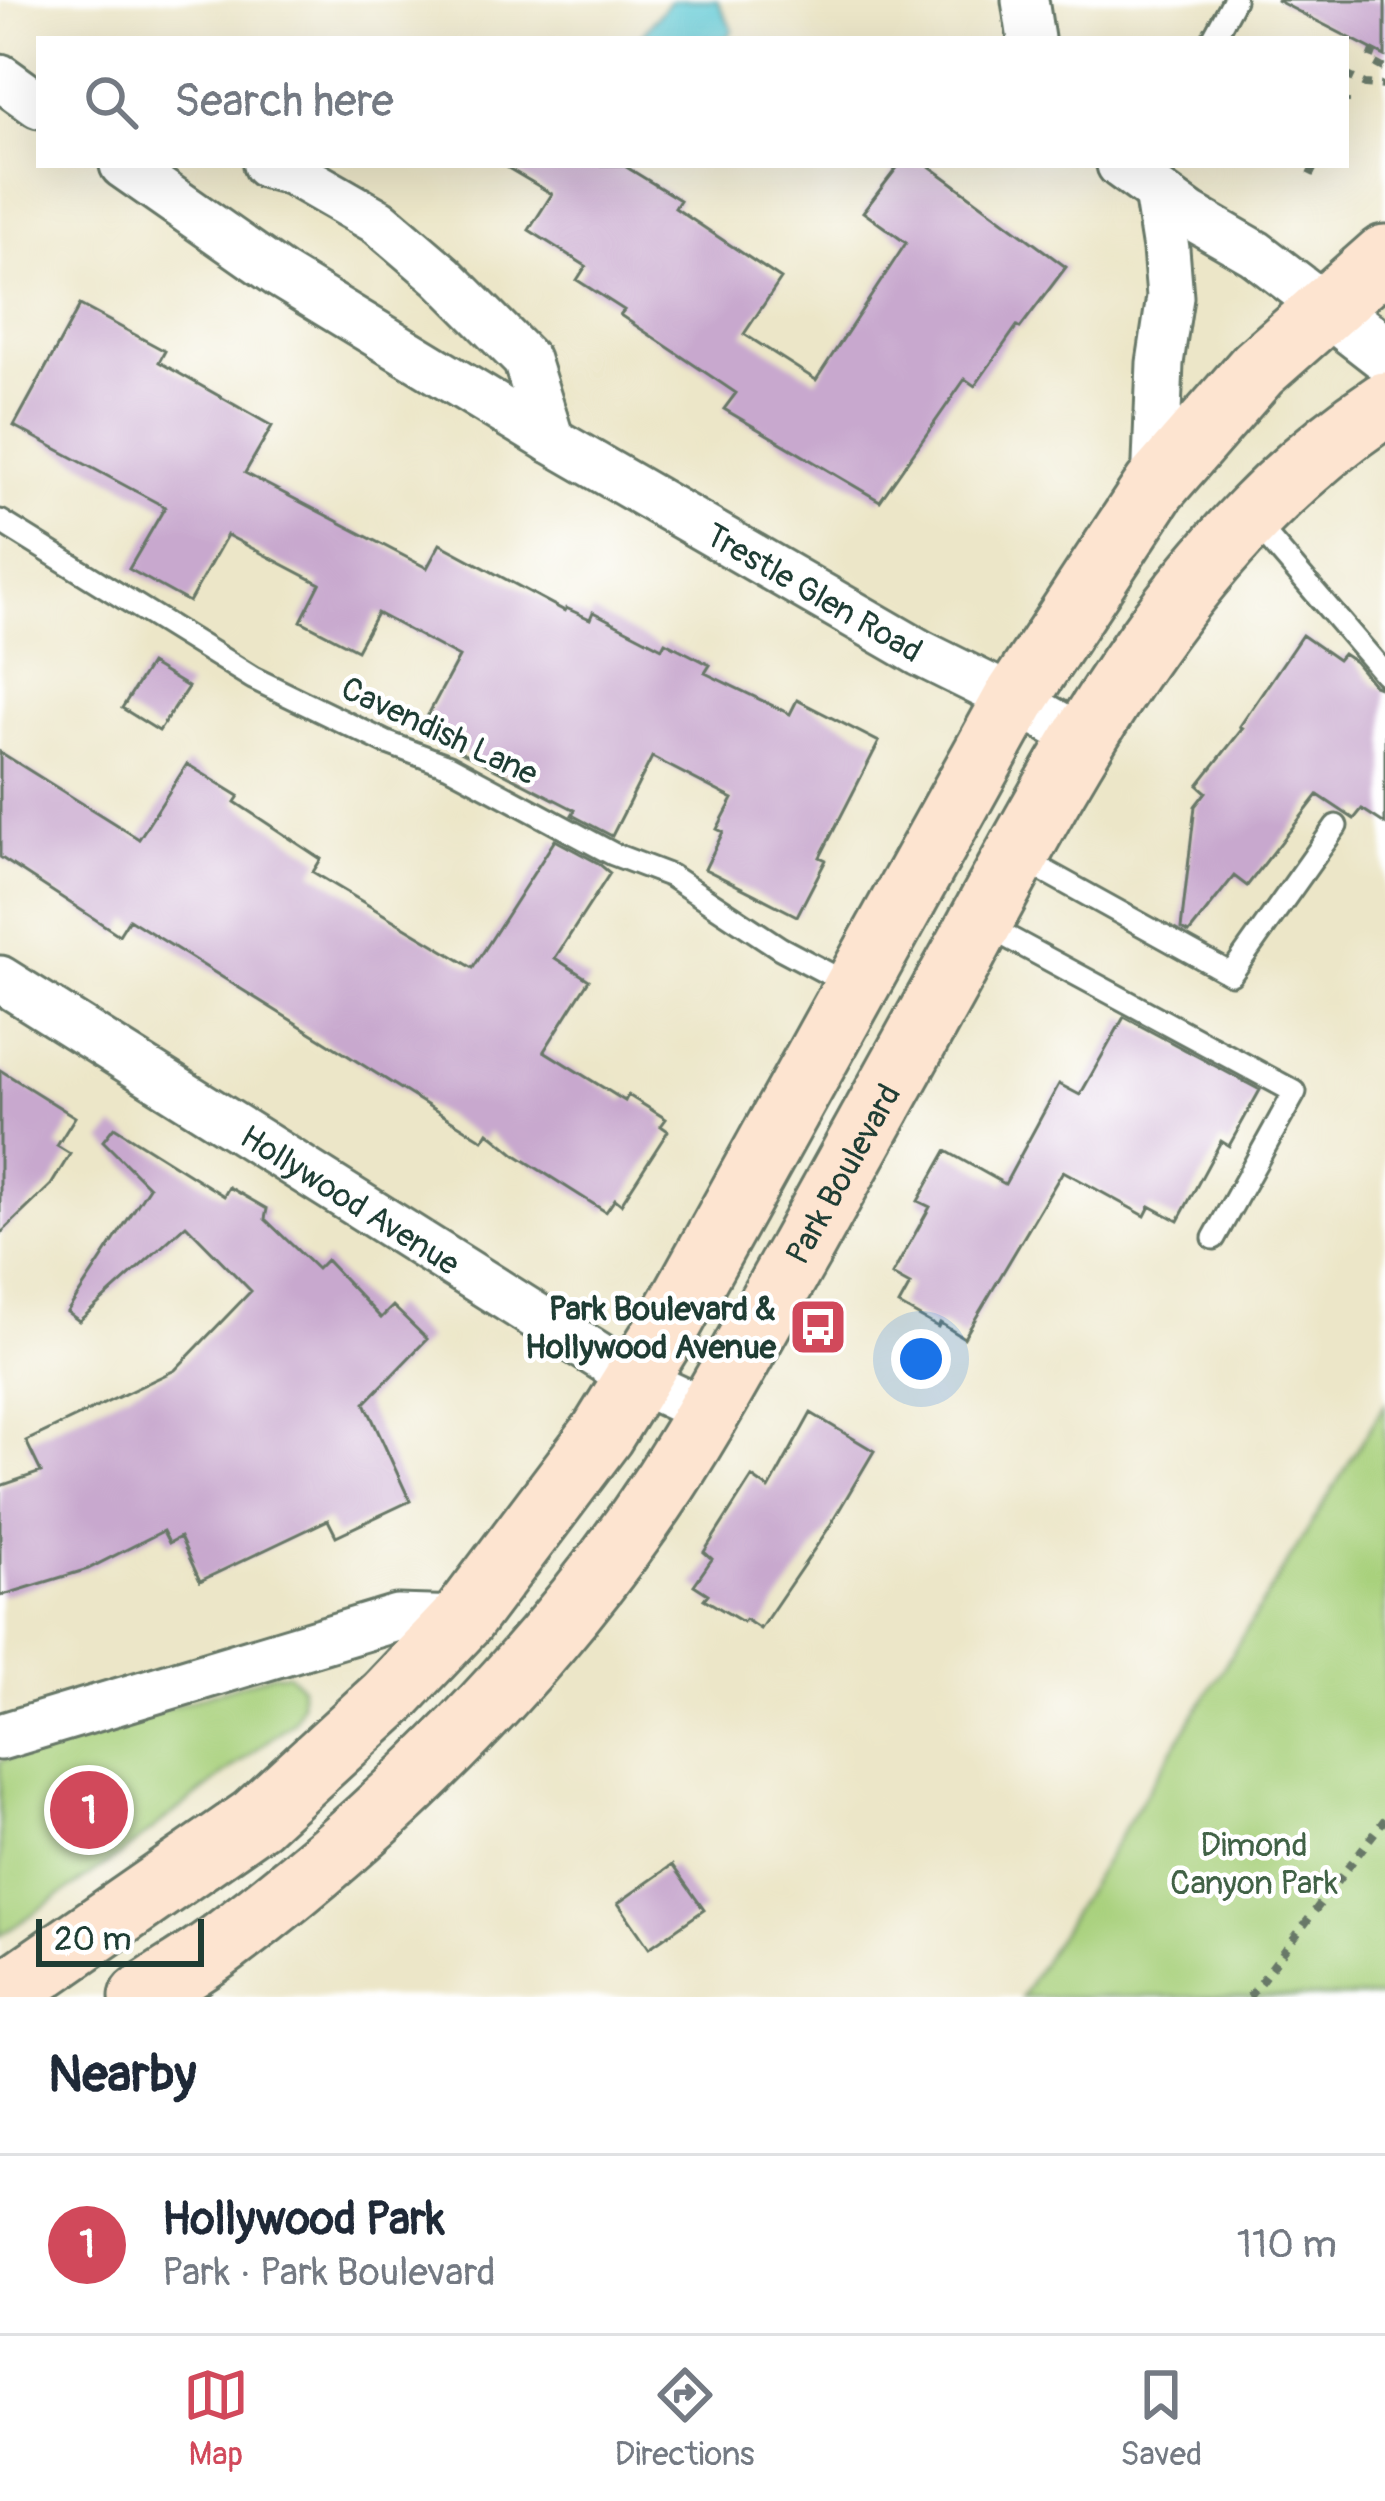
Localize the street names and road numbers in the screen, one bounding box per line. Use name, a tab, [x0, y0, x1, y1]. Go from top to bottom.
street label: Trestle Glen Road	[698, 515, 929, 672]
street label: Cavendish Lane	[335, 668, 544, 795]
street label: Park Boulevard	[777, 1077, 910, 1272]
street label: Hollywood Avenue	[232, 1116, 467, 1285]

